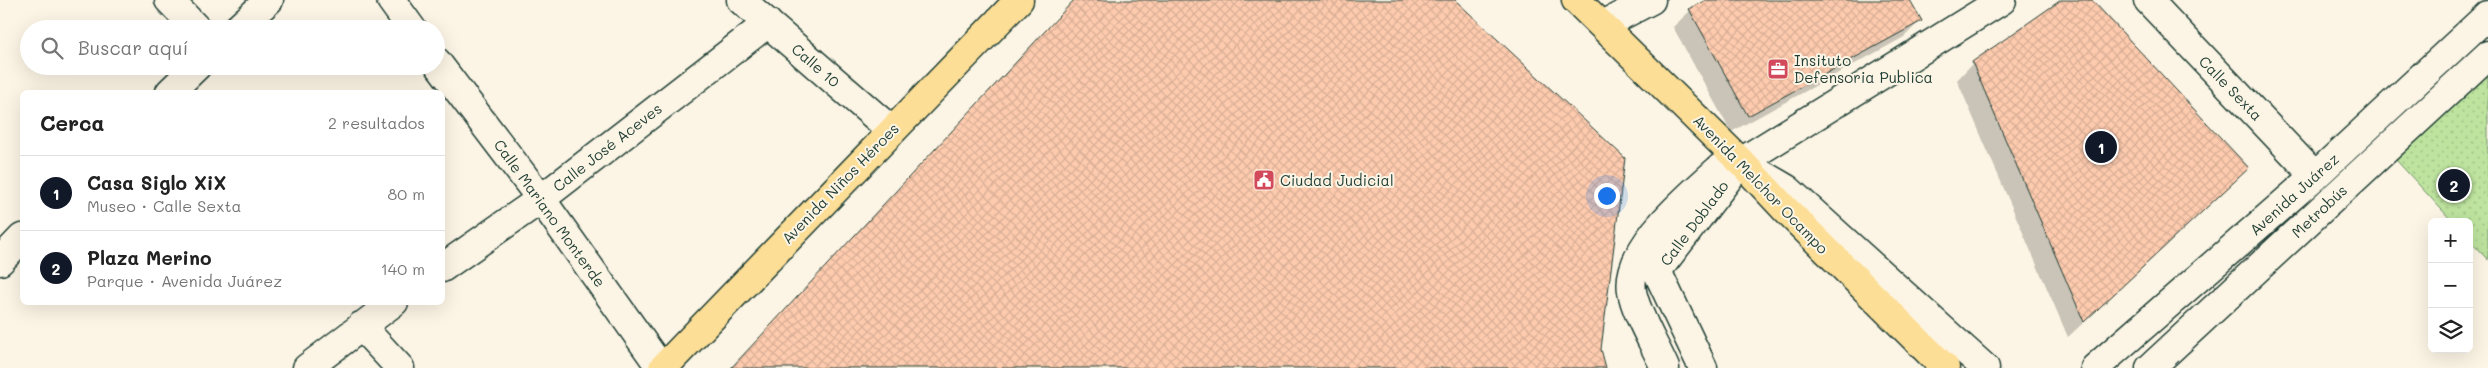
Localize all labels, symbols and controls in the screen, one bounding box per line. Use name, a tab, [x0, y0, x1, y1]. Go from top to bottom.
search box	[20, 20, 445, 75]
icon: search	[38, 34, 66, 62]
text: Buscar aquí	[78, 35, 188, 60]
street label: Calle 10	[788, 39, 844, 91]
place label: Insituto Defensoria Publica	[1794, 50, 1933, 87]
street label: Calle Sexta	[2195, 51, 2267, 125]
office icon: Insituto Defensoria Publica	[1766, 57, 1790, 81]
street label: Calle José Aceves	[548, 98, 666, 196]
text: Cerca	[40, 109, 105, 136]
street label: Avenida Melchor Ocampo	[1689, 110, 1833, 258]
text: 2 resultados	[328, 112, 425, 133]
street label: Avenida Niños Héroes	[777, 118, 903, 248]
pin: 1	[2085, 128, 2117, 166]
street label: Calle Mariano Monterde	[490, 135, 610, 291]
street label: Avenida Juárez	[2245, 149, 2343, 239]
pin: 2	[2438, 166, 2470, 204]
public building icon: Ciudad Judicial	[1252, 168, 1276, 192]
text: Casa Siglo XiX	[87, 170, 226, 195]
place label: Ciudad Judicial	[1280, 170, 1394, 190]
street label: Calle Doblado	[1655, 176, 1733, 270]
street label: Metrobús	[2287, 180, 2351, 242]
text: 1	[52, 183, 60, 204]
text: 80 m	[388, 183, 425, 204]
your location	[1594, 183, 1620, 209]
text: Museo · Calle Sexta	[87, 195, 241, 216]
map controls	[2428, 218, 2473, 353]
button: +	[2428, 218, 2473, 263]
text: Plaza Merino	[87, 245, 211, 270]
text: 2	[52, 258, 60, 279]
text: 140 m	[381, 258, 425, 279]
button: −	[2428, 263, 2473, 308]
text: Parque · Avenida Juárez	[87, 270, 282, 291]
button: layers	[2428, 308, 2473, 353]

